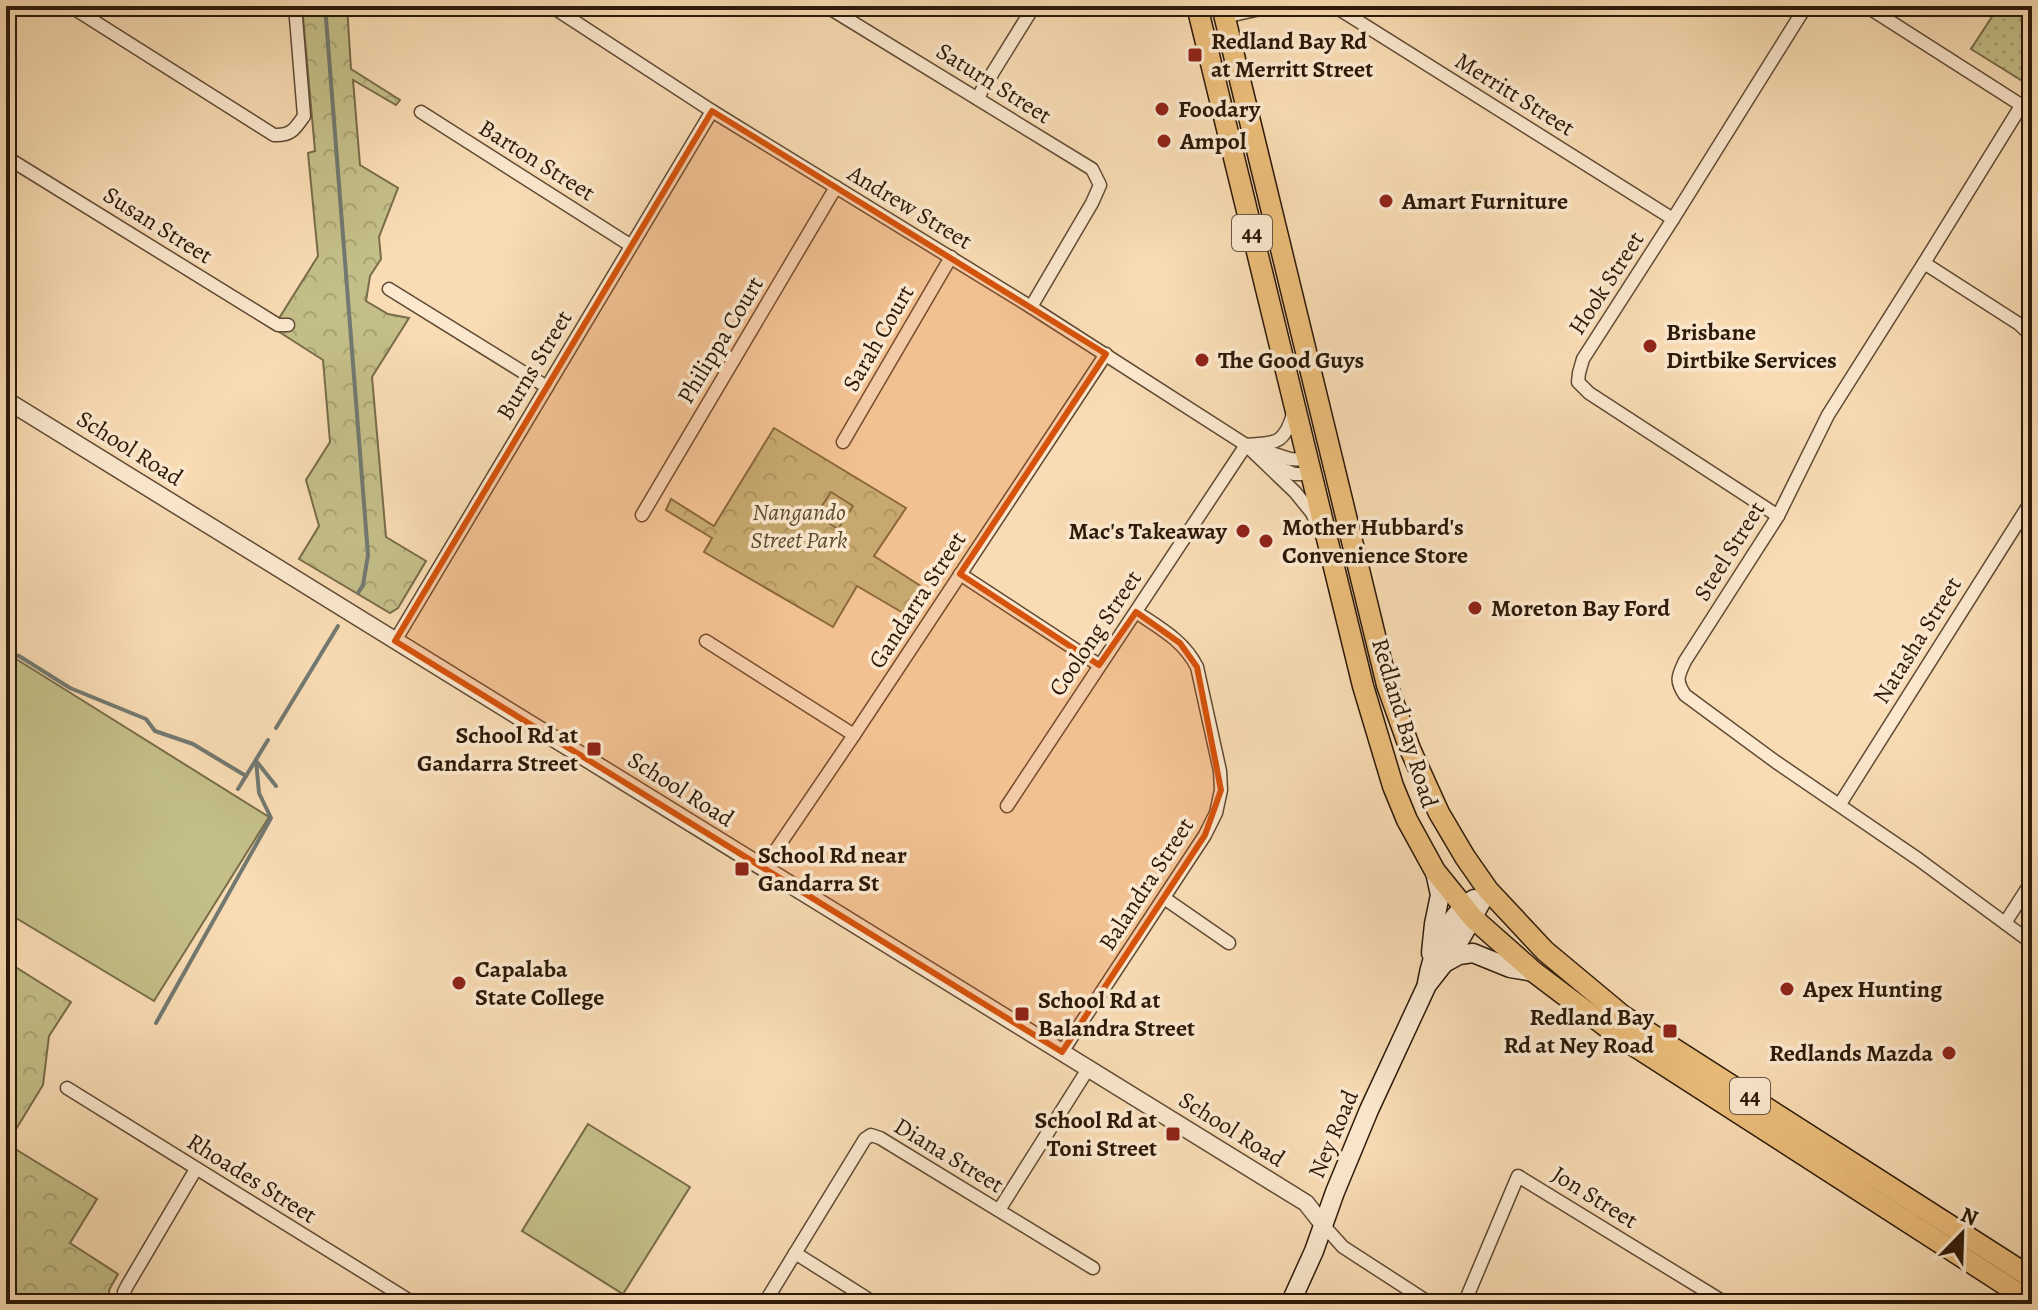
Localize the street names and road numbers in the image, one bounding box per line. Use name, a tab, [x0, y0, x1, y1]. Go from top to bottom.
street label: Saturn Street	[930, 35, 1058, 131]
street label: Merritt Street	[1449, 45, 1581, 143]
street label: Barton Street	[473, 112, 601, 208]
street label: Andrew Street	[841, 157, 978, 257]
street label: Susan Street	[97, 179, 219, 271]
road number: 44	[1232, 215, 1272, 251]
street label: Hook Street	[1561, 225, 1651, 341]
street label: Philippa Court	[669, 270, 771, 410]
street label: Sarah Court	[835, 279, 921, 397]
street label: Burns Street	[489, 304, 579, 426]
street label: School Road	[71, 403, 189, 493]
street label: Steel Street	[1686, 495, 1772, 607]
street label: Gandarra Street	[861, 525, 973, 675]
street label: Coolong Street	[1041, 564, 1149, 702]
street label: Natasha Street	[1865, 570, 1969, 710]
street label: Redland Bay Road	[1364, 634, 1446, 812]
street label: School Road	[622, 744, 740, 834]
street label: Balandra Street	[1091, 811, 1201, 957]
road number: 44	[1730, 1078, 1770, 1114]
street label: School Road	[1173, 1084, 1291, 1174]
street label: Ney Road	[1300, 1085, 1366, 1183]
street label: Diana Street	[888, 1110, 1010, 1200]
street label: Rhoades Street	[181, 1125, 323, 1231]
street label: Jon Street	[1546, 1158, 1644, 1236]

